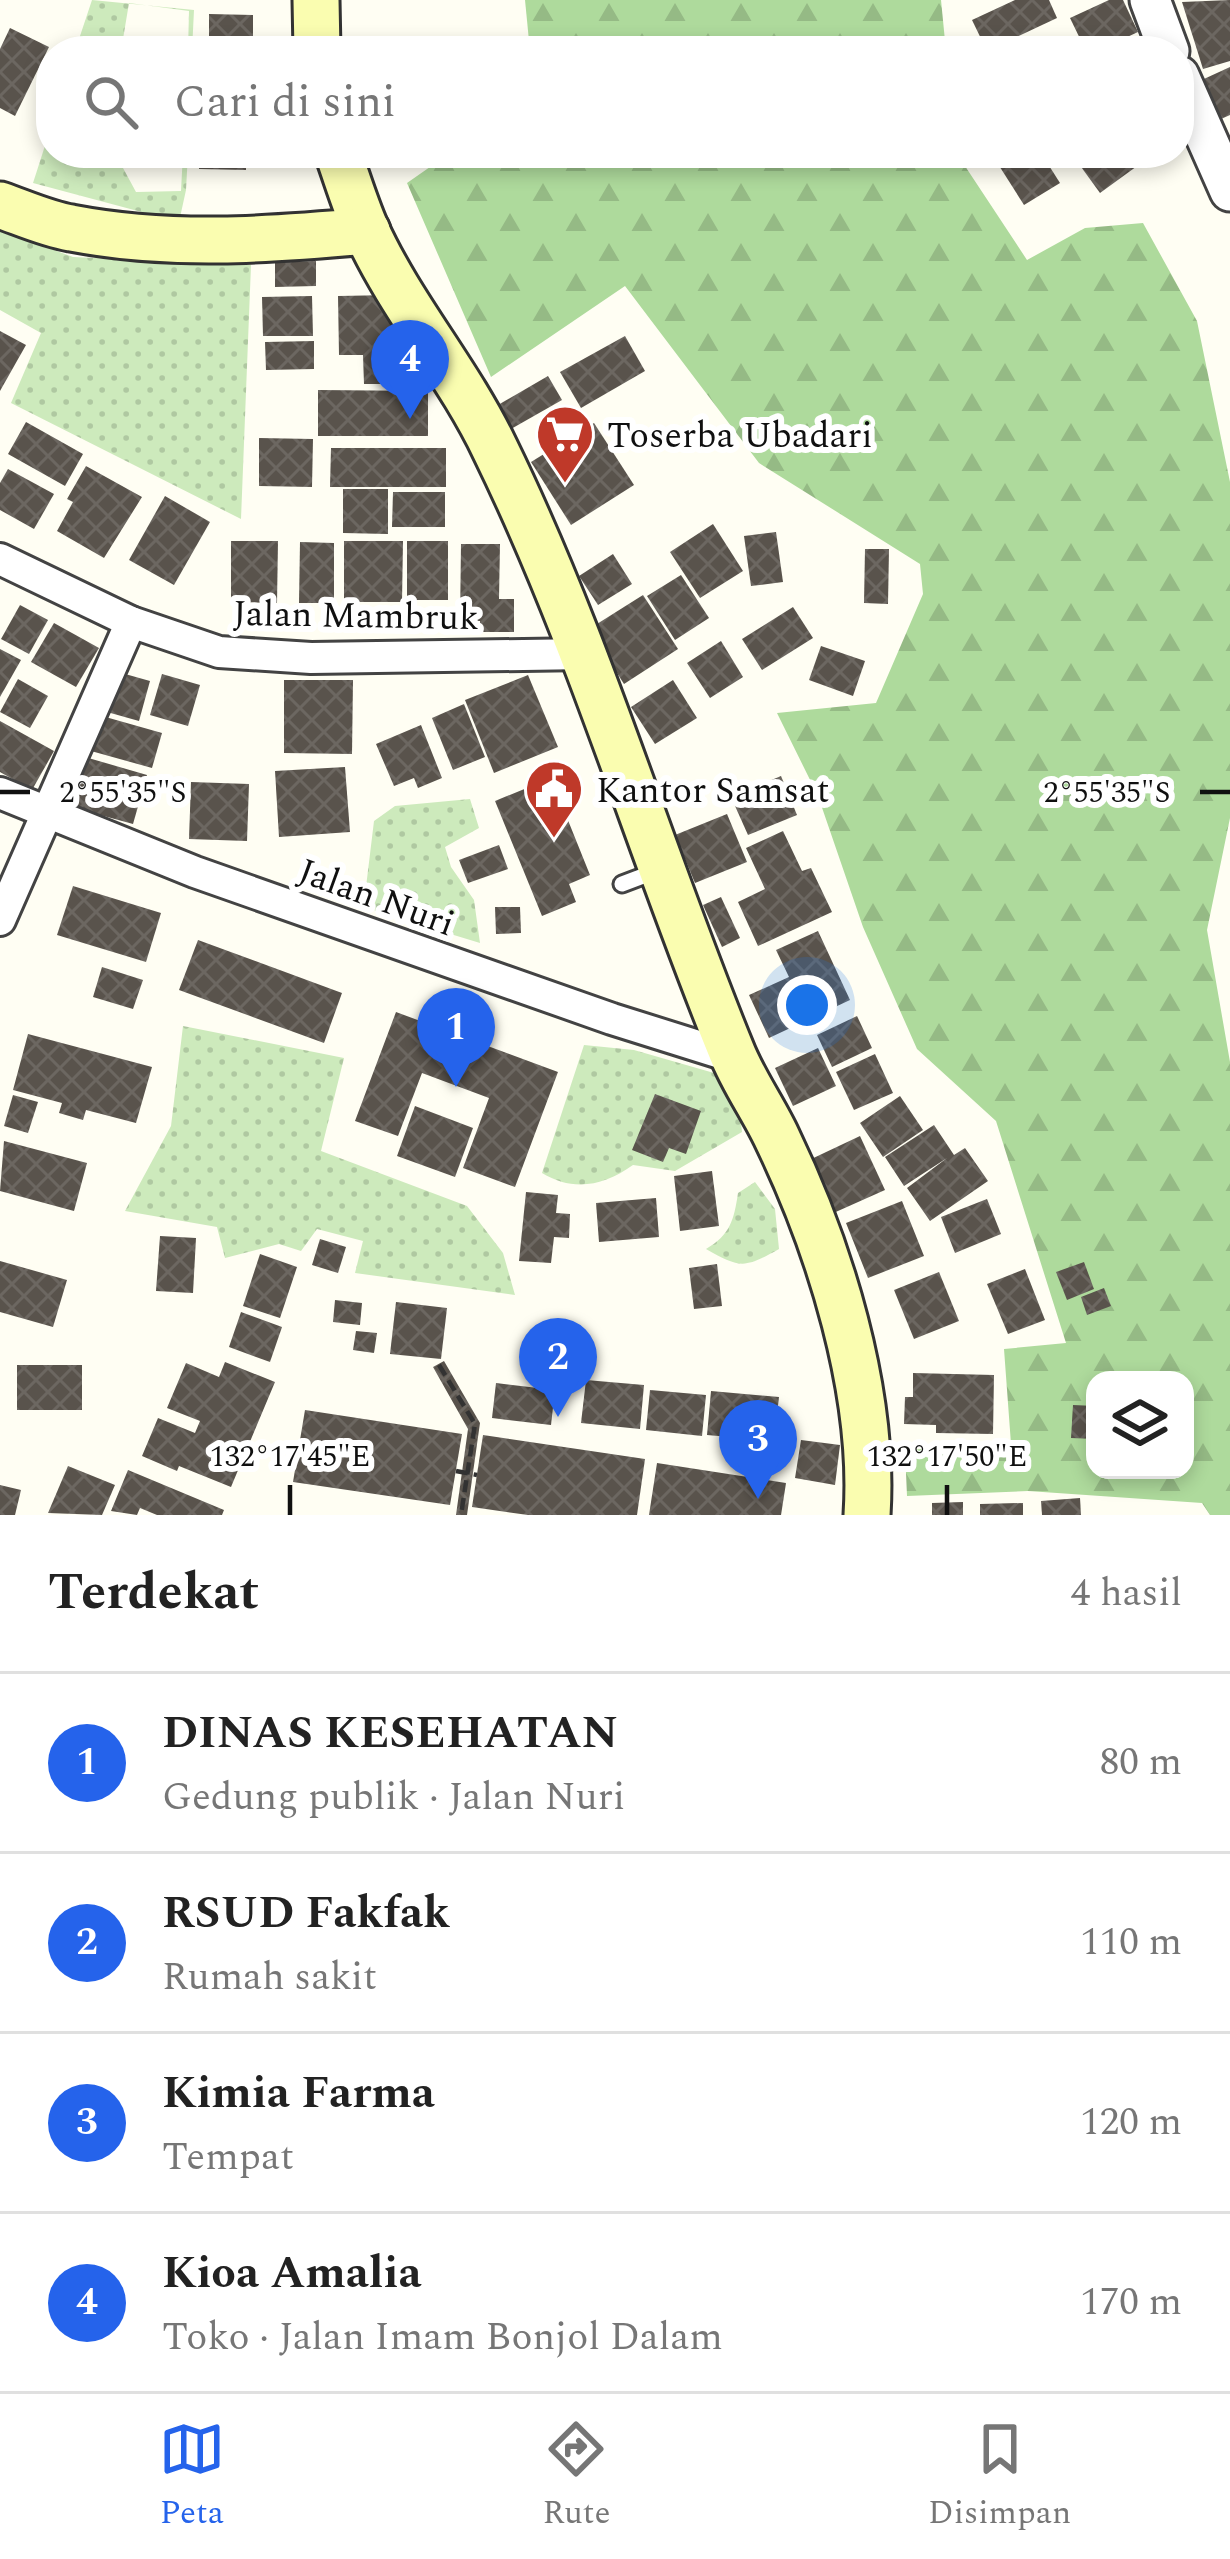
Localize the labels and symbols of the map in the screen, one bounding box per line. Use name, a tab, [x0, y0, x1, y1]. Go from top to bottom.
pin: 4	[371, 320, 449, 419]
supermarket icon: Toserba Ubadari	[534, 403, 596, 485]
place label: Toserba Ubadari	[607, 409, 873, 464]
street label: Jalan Mambruk	[232, 587, 479, 646]
public building icon: Kantor Samsat	[523, 758, 585, 840]
place label: Kantor Samsat	[596, 764, 830, 819]
text: 2°55'35"S	[60, 770, 186, 816]
text: 2°55'35"S	[1044, 770, 1170, 816]
street label: Jalan Nuri	[290, 845, 462, 952]
your location	[777, 975, 837, 1035]
pin: 1	[417, 988, 495, 1087]
pin: 2	[519, 1318, 597, 1417]
pin: 3	[719, 1400, 797, 1499]
text: 132°17'45"E	[210, 1434, 370, 1480]
text: 132°17'50"E	[867, 1434, 1027, 1480]

